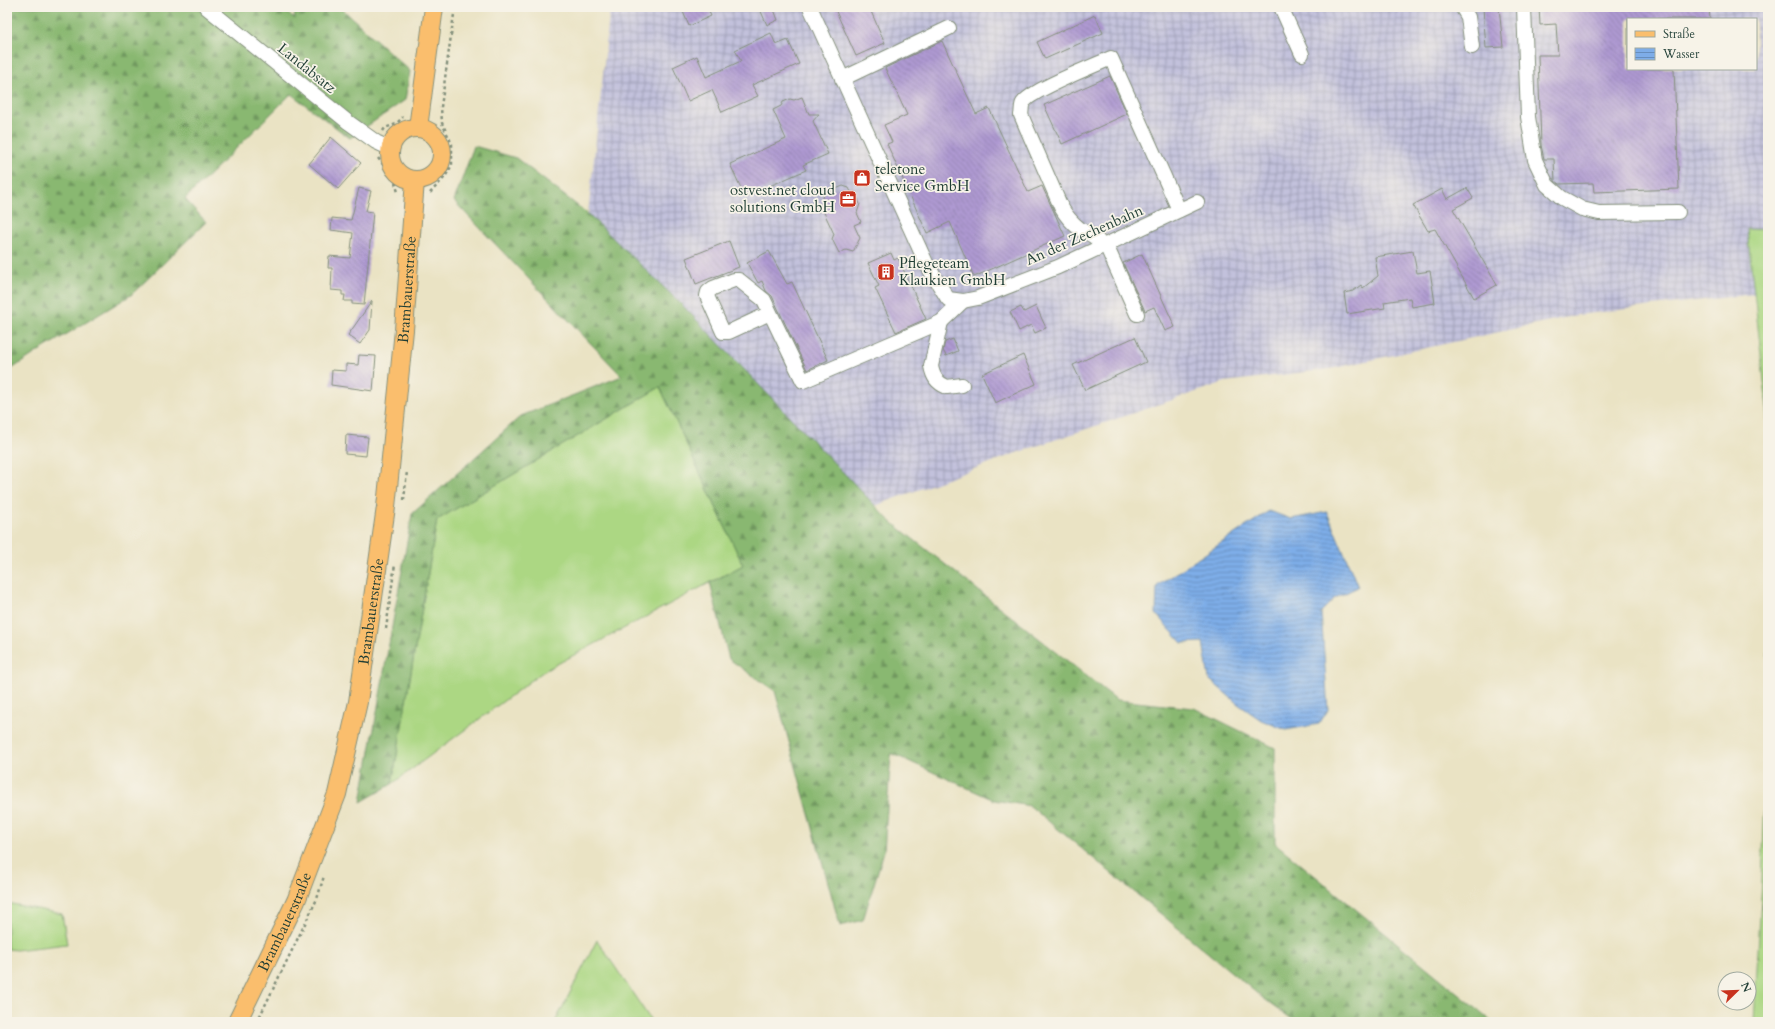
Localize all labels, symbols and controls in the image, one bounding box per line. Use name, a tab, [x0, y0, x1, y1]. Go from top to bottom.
legend	[1627, 18, 1757, 70]
text: Straße	[1663, 26, 1695, 42]
street label: Landabsatz	[274, 38, 341, 98]
text: Wasser	[1662, 46, 1700, 62]
place label: teletone Service GmbH	[875, 159, 970, 196]
shop icon: teletone Service GmbH	[852, 168, 872, 188]
place label: ostvest.net cloud solutions GmbH	[730, 180, 835, 217]
office icon: ostvest.net cloud solutions GmbH	[838, 189, 858, 209]
street label: An der Zechenbahn	[1022, 200, 1146, 270]
street label: Brambauerstraße	[393, 235, 421, 344]
place label: Pflegeteam Klaukien GmbH	[899, 253, 1006, 290]
building icon: Pflegeteam Klaukien GmbH	[876, 262, 896, 282]
street label: Brambauerstraße	[353, 557, 389, 666]
street label: Brambauerstraße	[253, 869, 316, 975]
north arrow	[1717, 971, 1757, 1011]
text: N	[1737, 980, 1755, 995]

